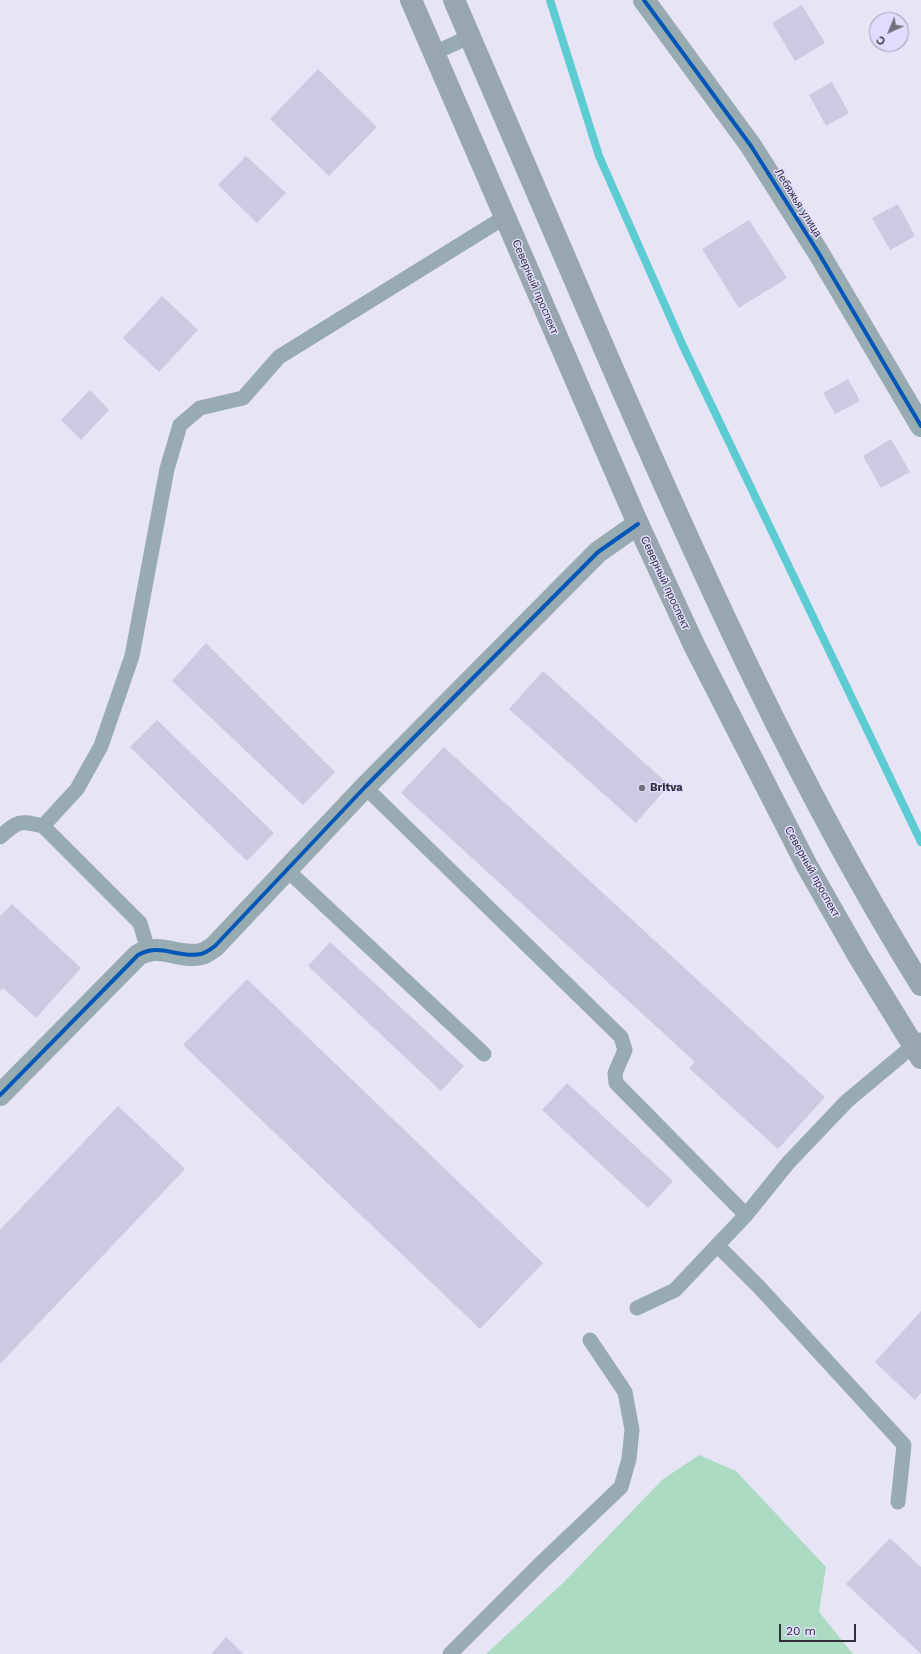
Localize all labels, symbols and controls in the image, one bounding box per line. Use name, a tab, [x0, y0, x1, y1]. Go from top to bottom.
north arrow	[869, 12, 909, 52]
text: С	[874, 33, 888, 48]
street label: Лебяжья улица	[772, 166, 824, 240]
street label: Северный проспект	[509, 238, 561, 336]
street label: Северный проспект	[638, 534, 692, 632]
place label: Britva	[650, 781, 683, 795]
marker: Britva	[637, 783, 647, 793]
street label: Северный проспект	[782, 824, 842, 920]
scale bar	[781, 1616, 858, 1642]
text: 20 m	[786, 1624, 816, 1638]

